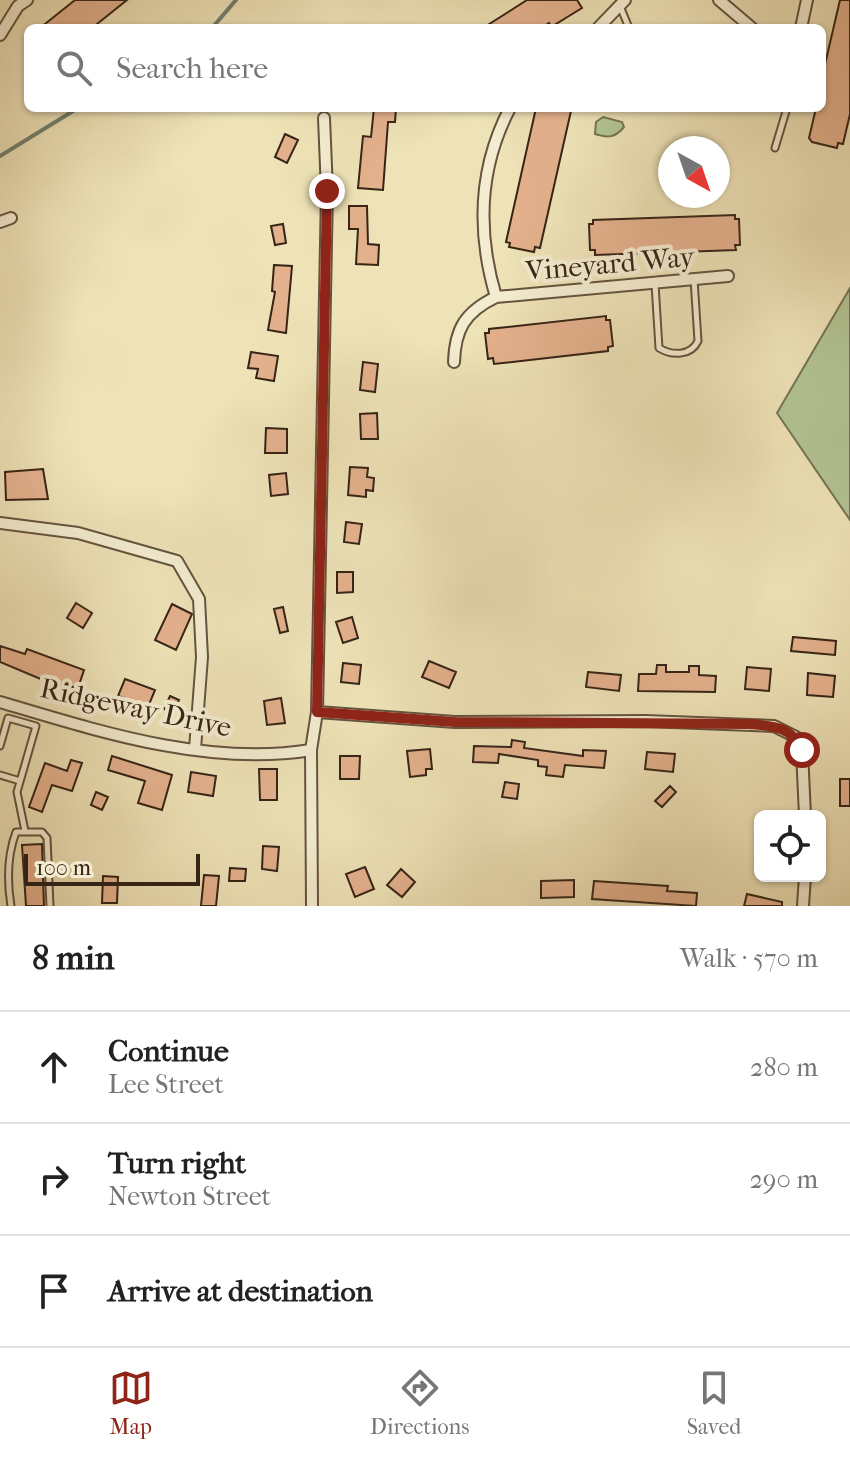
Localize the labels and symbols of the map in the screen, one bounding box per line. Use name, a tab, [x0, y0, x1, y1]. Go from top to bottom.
north arrow	[658, 136, 730, 208]
route end	[309, 173, 345, 209]
street label: Vineyard Way	[523, 240, 697, 287]
street label: Ridgeway Drive	[37, 671, 235, 744]
route start	[784, 732, 820, 768]
scale bar	[24, 850, 200, 886]

